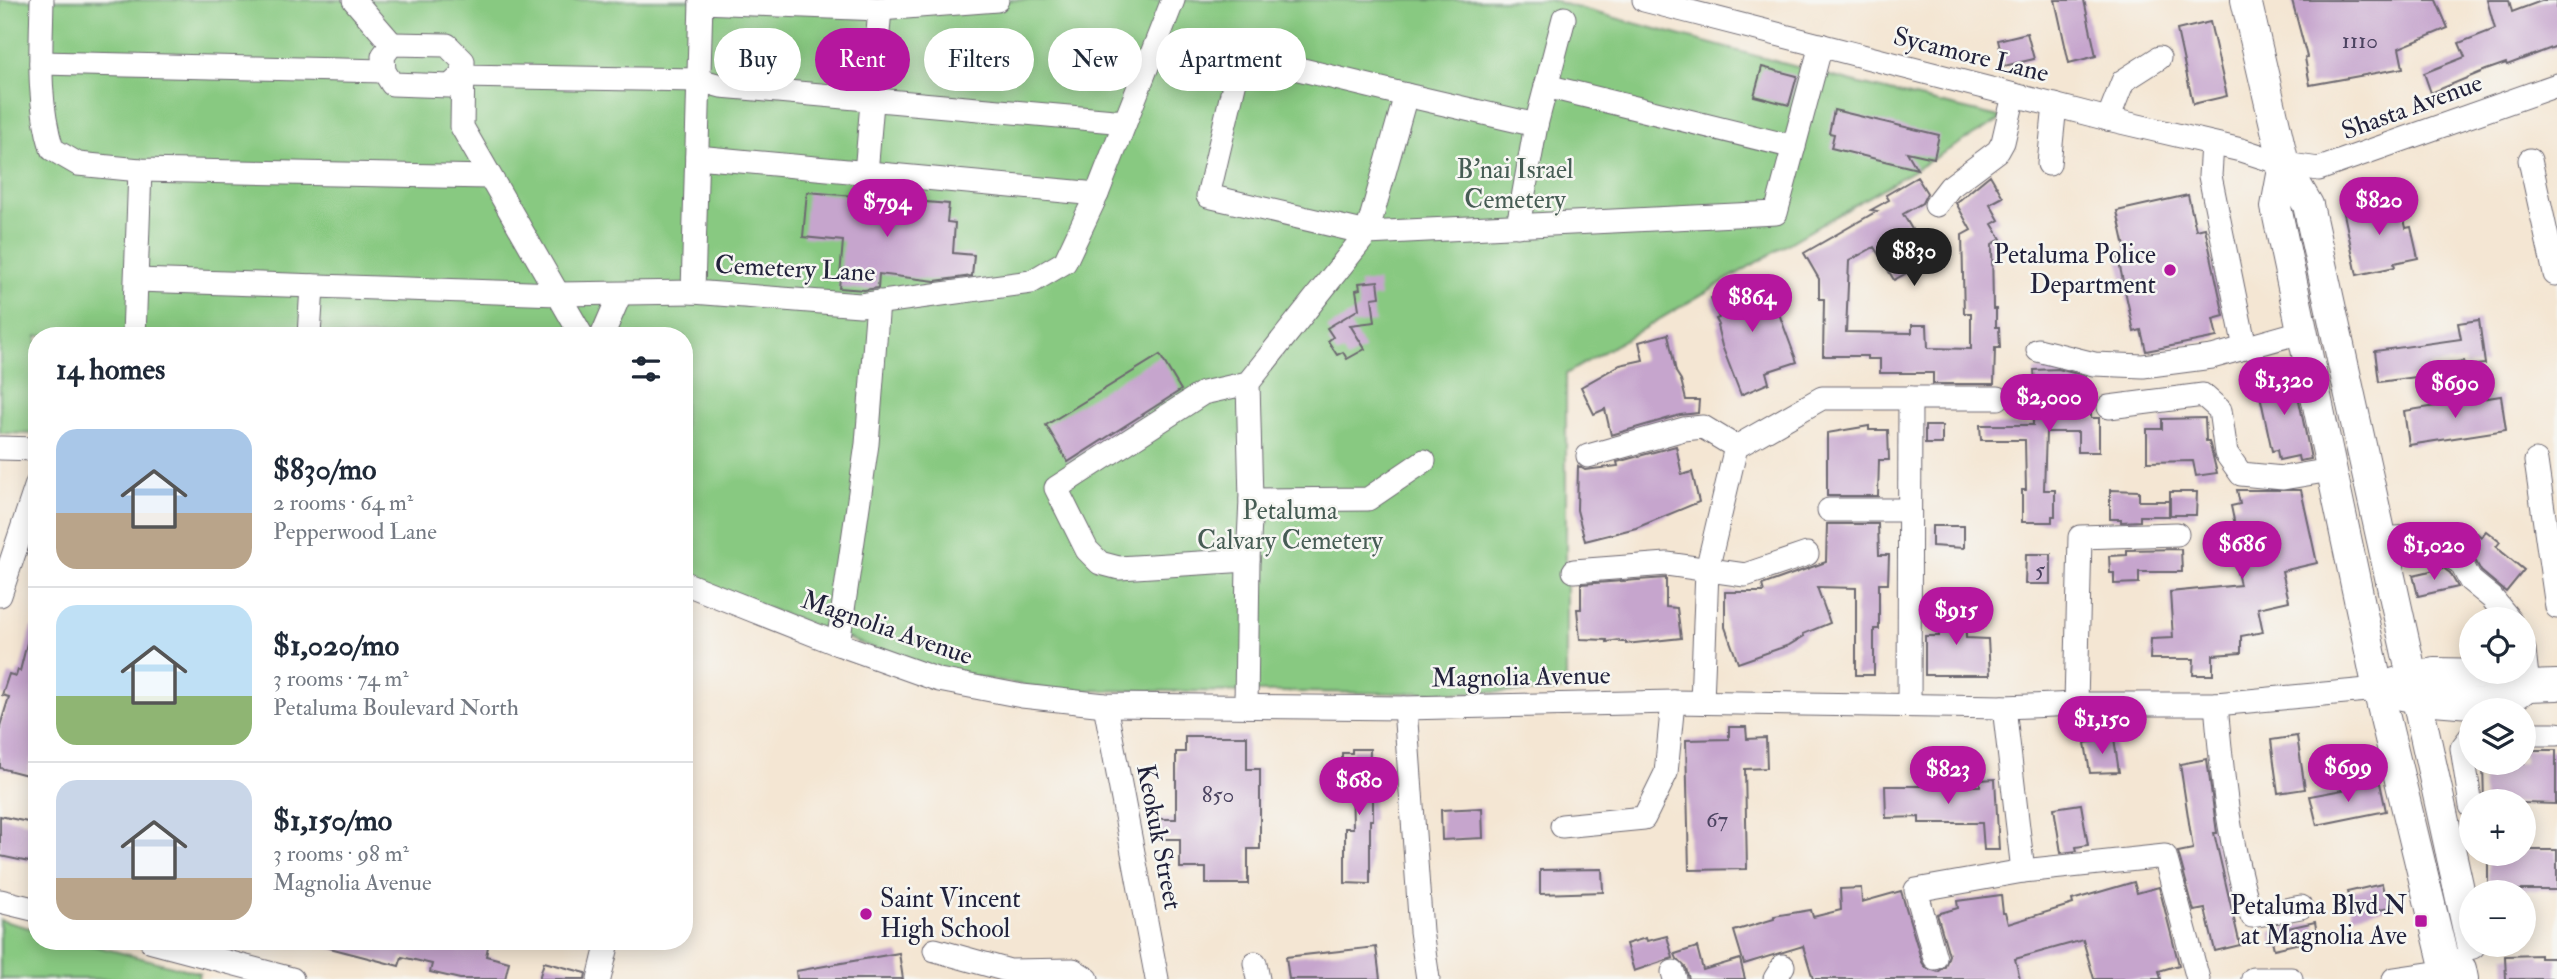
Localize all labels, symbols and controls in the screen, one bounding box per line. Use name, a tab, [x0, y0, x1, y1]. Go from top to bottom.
street label: Sycamore Lane	[1890, 20, 2052, 90]
house number: 1110	[2342, 26, 2378, 55]
chip: Buy	[714, 28, 801, 91]
chip: Rent	[815, 28, 910, 91]
chip: Filters	[924, 28, 1034, 91]
chip: New	[1048, 28, 1142, 91]
chip: Apartment	[1156, 28, 1306, 91]
street label: Shasta Avenue	[2337, 67, 2487, 147]
park label: B'nai Israel Cemetery	[1456, 154, 1574, 216]
pin: $820	[2338, 177, 2420, 237]
pin: $794	[846, 180, 928, 239]
text: $820	[2355, 185, 2403, 214]
text: $794	[863, 187, 911, 216]
pin: $830	[1873, 229, 1955, 288]
text: $830	[1892, 236, 1936, 265]
place label: Petaluma Police Department	[1993, 239, 2156, 302]
street label: Cemetery Lane	[714, 249, 876, 289]
marker: Petaluma Police Department	[2162, 262, 2178, 278]
pin: $864	[1711, 274, 1793, 334]
text: $864	[1728, 282, 1776, 311]
icon: filters	[627, 350, 665, 388]
text: 14 homes	[56, 351, 165, 388]
pin: $1,320	[2227, 358, 2341, 417]
pin: $690	[2414, 360, 2496, 420]
text: $1,320	[2255, 365, 2313, 394]
text: $690	[2431, 368, 2479, 397]
pin: $2,000	[1992, 374, 2106, 434]
text: $2,000	[2016, 382, 2082, 411]
text: $830/mo	[273, 451, 376, 488]
icon: home	[112, 457, 196, 541]
text: 2 rooms · 64 m²	[273, 488, 413, 517]
park label: Petaluma Calvary Cemetery	[1197, 495, 1383, 557]
text: Pepperwood Lane	[273, 517, 437, 546]
pin: $686	[2201, 522, 2283, 581]
pin: $1,020	[2377, 522, 2491, 582]
text: $686	[2219, 529, 2266, 558]
text: $1,020	[2403, 530, 2465, 559]
house number: 5	[2035, 555, 2045, 584]
street label: Magnolia Avenue	[797, 584, 977, 672]
pin: $915	[1915, 588, 1997, 647]
text: $915	[1935, 595, 1977, 624]
map controls	[2459, 607, 2536, 957]
button: locate	[2459, 607, 2536, 684]
text: $1,020/mo	[273, 627, 399, 664]
icon: home	[112, 633, 196, 717]
street label: Magnolia Avenue	[1431, 659, 1611, 695]
text: 3 rooms · 74 m²	[273, 664, 409, 693]
text: Petaluma Boulevard North	[273, 693, 519, 722]
pin: $1,150	[2045, 696, 2159, 756]
button: layers	[2459, 698, 2536, 775]
text: $1,150	[2074, 704, 2130, 733]
pin: $699	[2307, 744, 2389, 804]
pin: $823	[1907, 746, 1989, 806]
text: $699	[2324, 752, 2372, 781]
text: $823	[1926, 754, 1970, 783]
pin: $680	[1318, 758, 1400, 817]
street label: Keokuk Street	[1129, 762, 1189, 912]
text: $680	[1335, 765, 1383, 794]
house number: 850	[1202, 780, 1234, 809]
button: +	[2459, 789, 2536, 866]
text: $1,150/mo	[273, 802, 392, 839]
house number: 67	[1706, 805, 1729, 834]
icon: home	[112, 808, 196, 892]
text: 3 rooms · 98 m²	[273, 839, 409, 868]
text: Magnolia Avenue	[273, 868, 432, 897]
button: −	[2459, 880, 2536, 957]
place label: Saint Vincent High School	[880, 883, 1021, 945]
place label: Petaluma Blvd N at Magnolia Ave	[2230, 890, 2408, 952]
marker: Saint Vincent High School	[858, 906, 874, 922]
marker: Petaluma Blvd N at Magnolia Ave	[2413, 913, 2429, 929]

